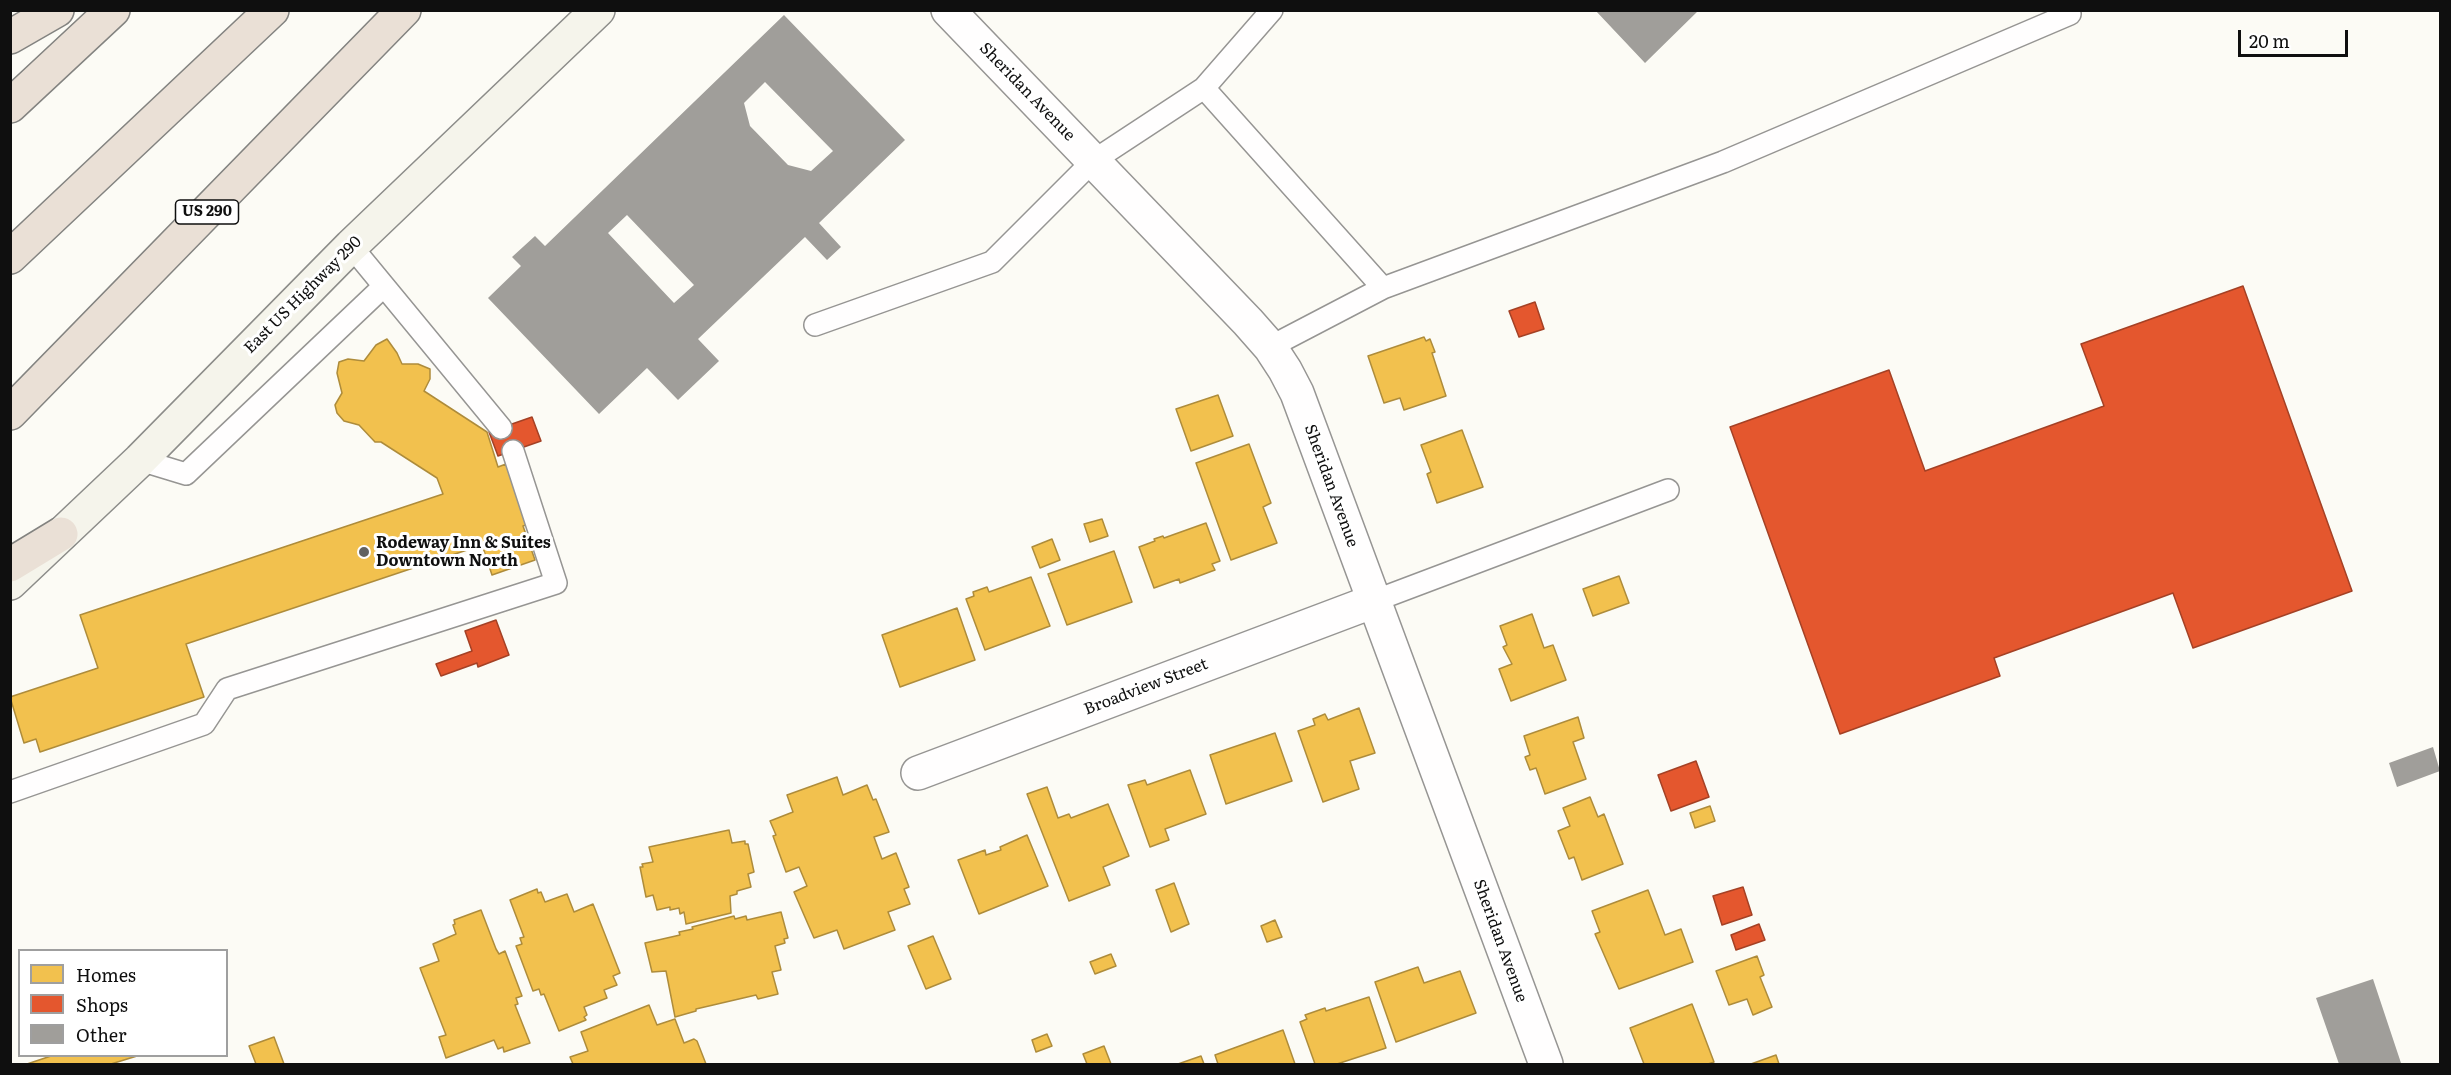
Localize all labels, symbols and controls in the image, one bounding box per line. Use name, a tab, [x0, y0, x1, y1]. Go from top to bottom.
scale bar	[2241, 18, 2350, 56]
text: 20 m	[2249, 27, 2290, 54]
street label: Sheridan Avenue	[975, 39, 1079, 145]
road number: US 290	[176, 200, 238, 224]
street label: East US Highway 290	[240, 232, 366, 358]
street label: Sheridan Avenue	[1300, 422, 1362, 550]
place label: Rodeway Inn & Suites Downtown North	[376, 533, 551, 571]
marker: Rodeway Inn & Suites Downtown North	[357, 545, 371, 559]
street label: Broadview Street	[1081, 655, 1211, 719]
street label: Sheridan Avenue	[1469, 877, 1531, 1005]
legend	[18, 949, 228, 1057]
text: Homes	[76, 961, 136, 988]
text: Shops	[76, 991, 128, 1018]
text: Other	[76, 1021, 126, 1048]

